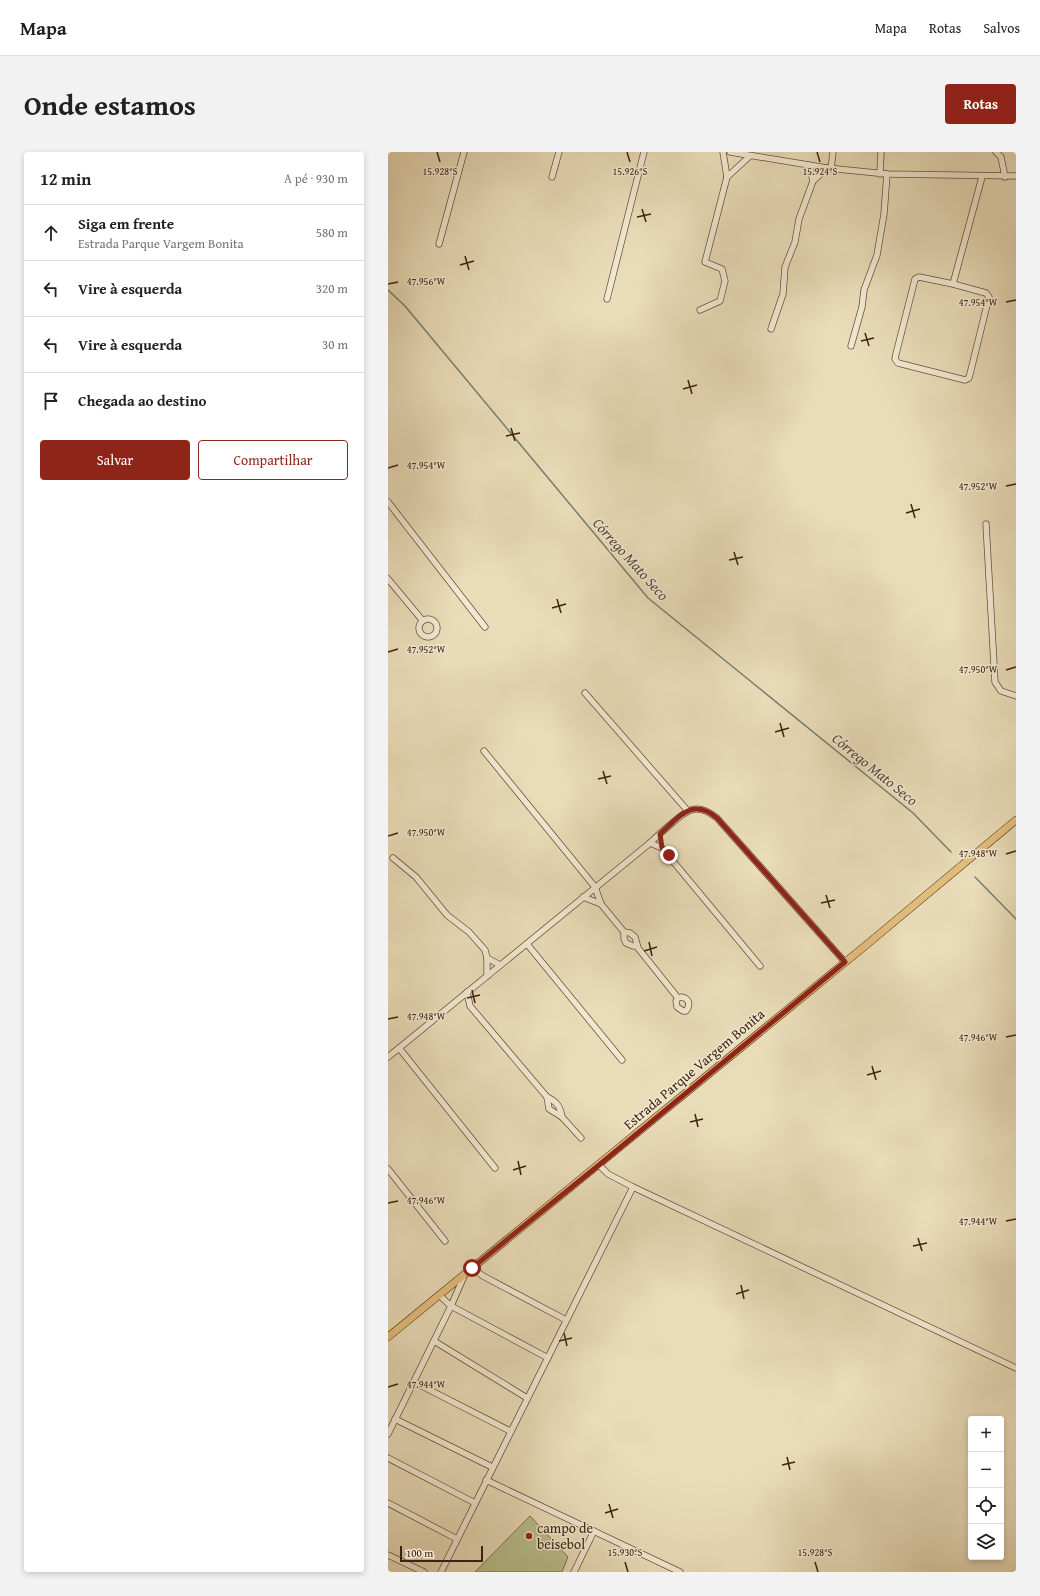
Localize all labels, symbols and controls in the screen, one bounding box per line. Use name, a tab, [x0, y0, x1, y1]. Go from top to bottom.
text: Mapa	[20, 14, 67, 42]
text: Mapa	[875, 18, 907, 38]
text: Rotas	[929, 18, 961, 38]
text: Salvos	[983, 18, 1020, 38]
text: Onde estamos	[24, 84, 196, 125]
button: Rotas	[945, 84, 1016, 124]
text: 15.928°S	[423, 164, 458, 179]
text: 15.926°S	[613, 164, 648, 179]
text: 15.924°S	[803, 164, 838, 179]
text: 12 min	[40, 166, 91, 191]
text: A pé · 930 m	[284, 169, 348, 188]
text: Siga em frente	[78, 213, 174, 234]
icon: ahead	[40, 222, 62, 244]
text: 580 m	[316, 223, 348, 242]
text: Estrada Parque Vargem Bonita	[78, 234, 244, 253]
text: 47.956°W	[407, 274, 446, 289]
icon: left	[40, 278, 62, 300]
text: Vire à esquerda	[78, 278, 182, 299]
text: 320 m	[316, 279, 348, 298]
text: 47.954°W	[959, 295, 998, 310]
icon: left	[40, 334, 62, 356]
text: Vire à esquerda	[78, 334, 182, 355]
text: 30 m	[322, 335, 348, 354]
icon: arrive	[40, 390, 62, 412]
text: Chegada ao destino	[78, 390, 206, 411]
button: Salvar	[40, 440, 190, 480]
button: Compartilhar	[198, 440, 348, 480]
text: 47.954°W	[407, 458, 446, 473]
text: 47.952°W	[959, 479, 998, 494]
water label: Córrego Mato Seco	[588, 513, 674, 605]
text: 47.952°W	[407, 642, 446, 657]
text: 47.950°W	[959, 662, 998, 677]
water label: Córrego Mato Seco	[828, 728, 923, 810]
text: 47.950°W	[407, 825, 446, 840]
route end	[660, 846, 678, 864]
text: 47.948°W	[959, 846, 998, 861]
street label: Estrada Parque Vargem Bonita	[619, 1004, 769, 1134]
text: 47.948°W	[407, 1009, 446, 1024]
text: 47.946°W	[959, 1030, 998, 1045]
text: 47.946°W	[407, 1193, 446, 1208]
text: 47.944°W	[959, 1214, 998, 1229]
route start	[463, 1259, 481, 1277]
text: 47.944°W	[407, 1377, 446, 1392]
map controls	[968, 1416, 1004, 1560]
button: +	[968, 1416, 1004, 1452]
button: −	[968, 1452, 1004, 1488]
button: locate	[968, 1488, 1004, 1524]
place label: campo de beisebol	[537, 1518, 594, 1554]
button: layers	[968, 1524, 1004, 1560]
marker: campo de beisebol	[524, 1531, 534, 1541]
scale bar	[400, 1544, 483, 1563]
text: 100 m	[406, 1545, 433, 1561]
text: 15.930°S	[608, 1545, 643, 1560]
text: 15.928°S	[798, 1545, 833, 1560]

